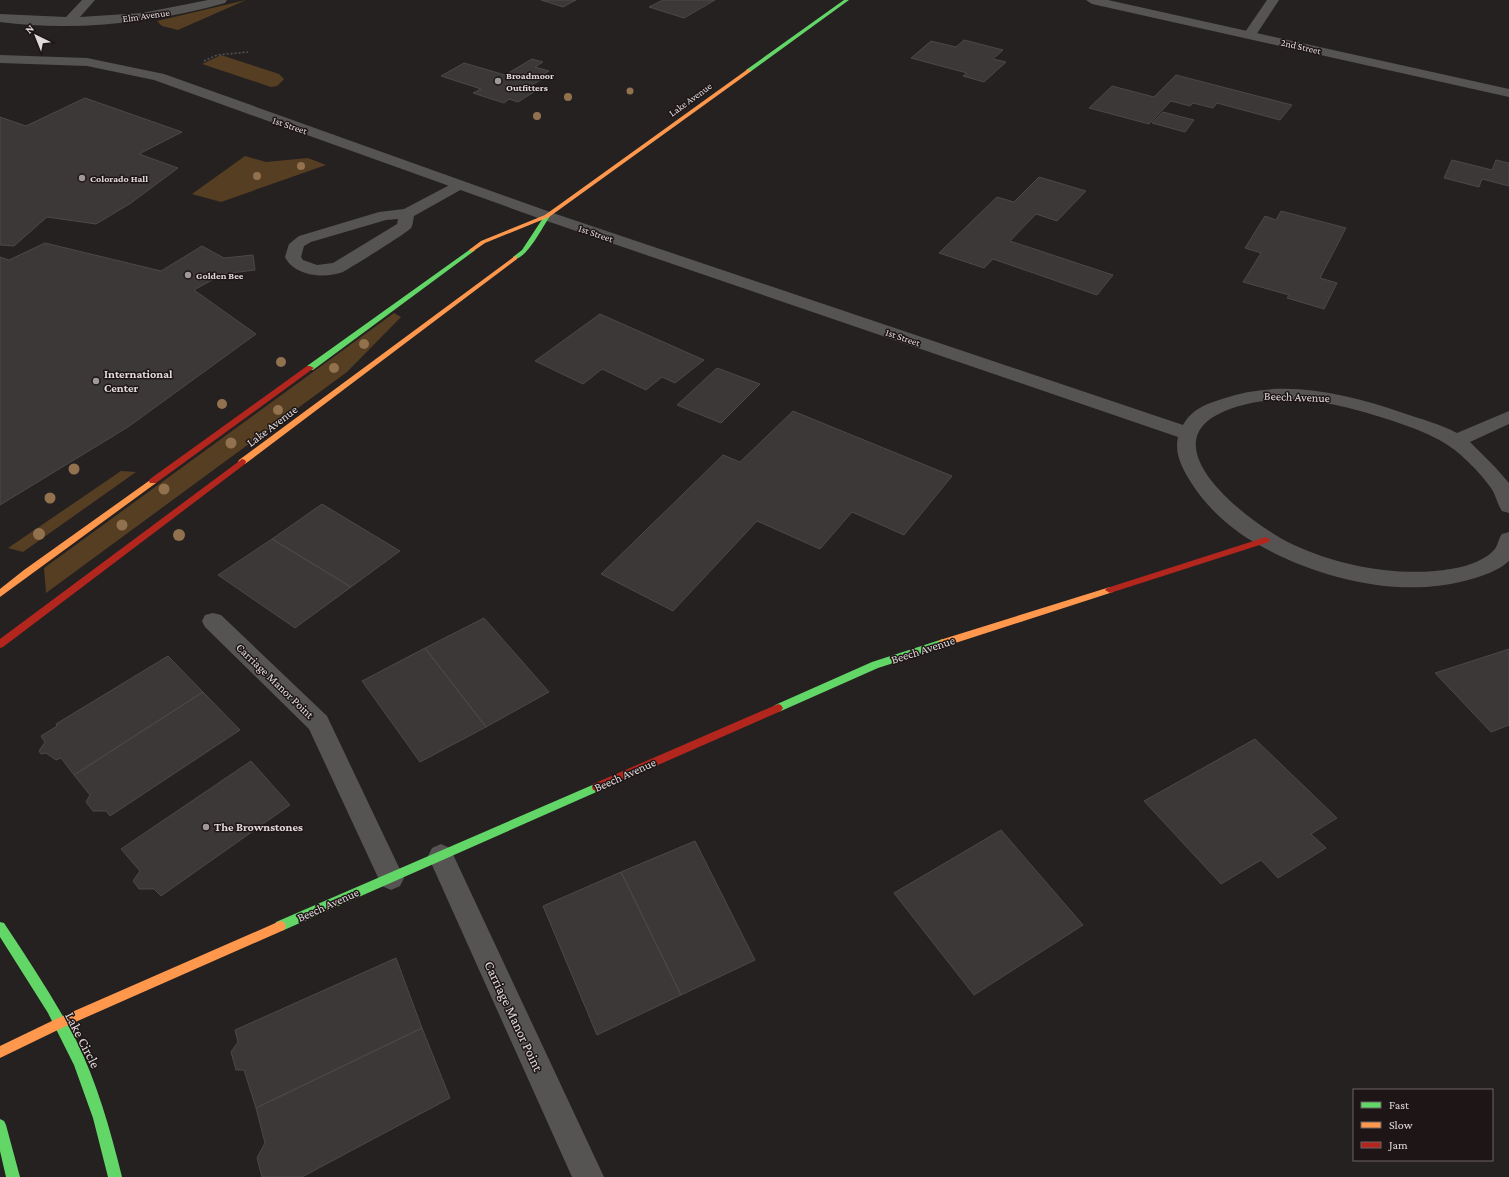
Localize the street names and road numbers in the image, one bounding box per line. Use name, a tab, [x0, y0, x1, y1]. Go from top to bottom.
street label: Elm Avenue	[122, 7, 171, 24]
street label: 2nd Street	[1280, 37, 1323, 57]
street label: Lake Avenue	[667, 80, 714, 119]
street label: 1st Street	[271, 114, 309, 137]
street label: 1st Street	[577, 222, 615, 245]
street label: 1st Street	[884, 326, 922, 349]
street label: Beech Avenue	[1264, 389, 1330, 405]
street label: Lake Avenue	[244, 402, 300, 450]
street label: Beech Avenue	[889, 633, 957, 667]
street label: Carriage Manor Point	[233, 640, 318, 722]
street label: Beech Avenue	[592, 755, 658, 795]
street label: Beech Avenue	[295, 885, 361, 925]
street label: Carriage Manor Point	[481, 958, 547, 1074]
street label: Lake Circle	[62, 1009, 104, 1071]

